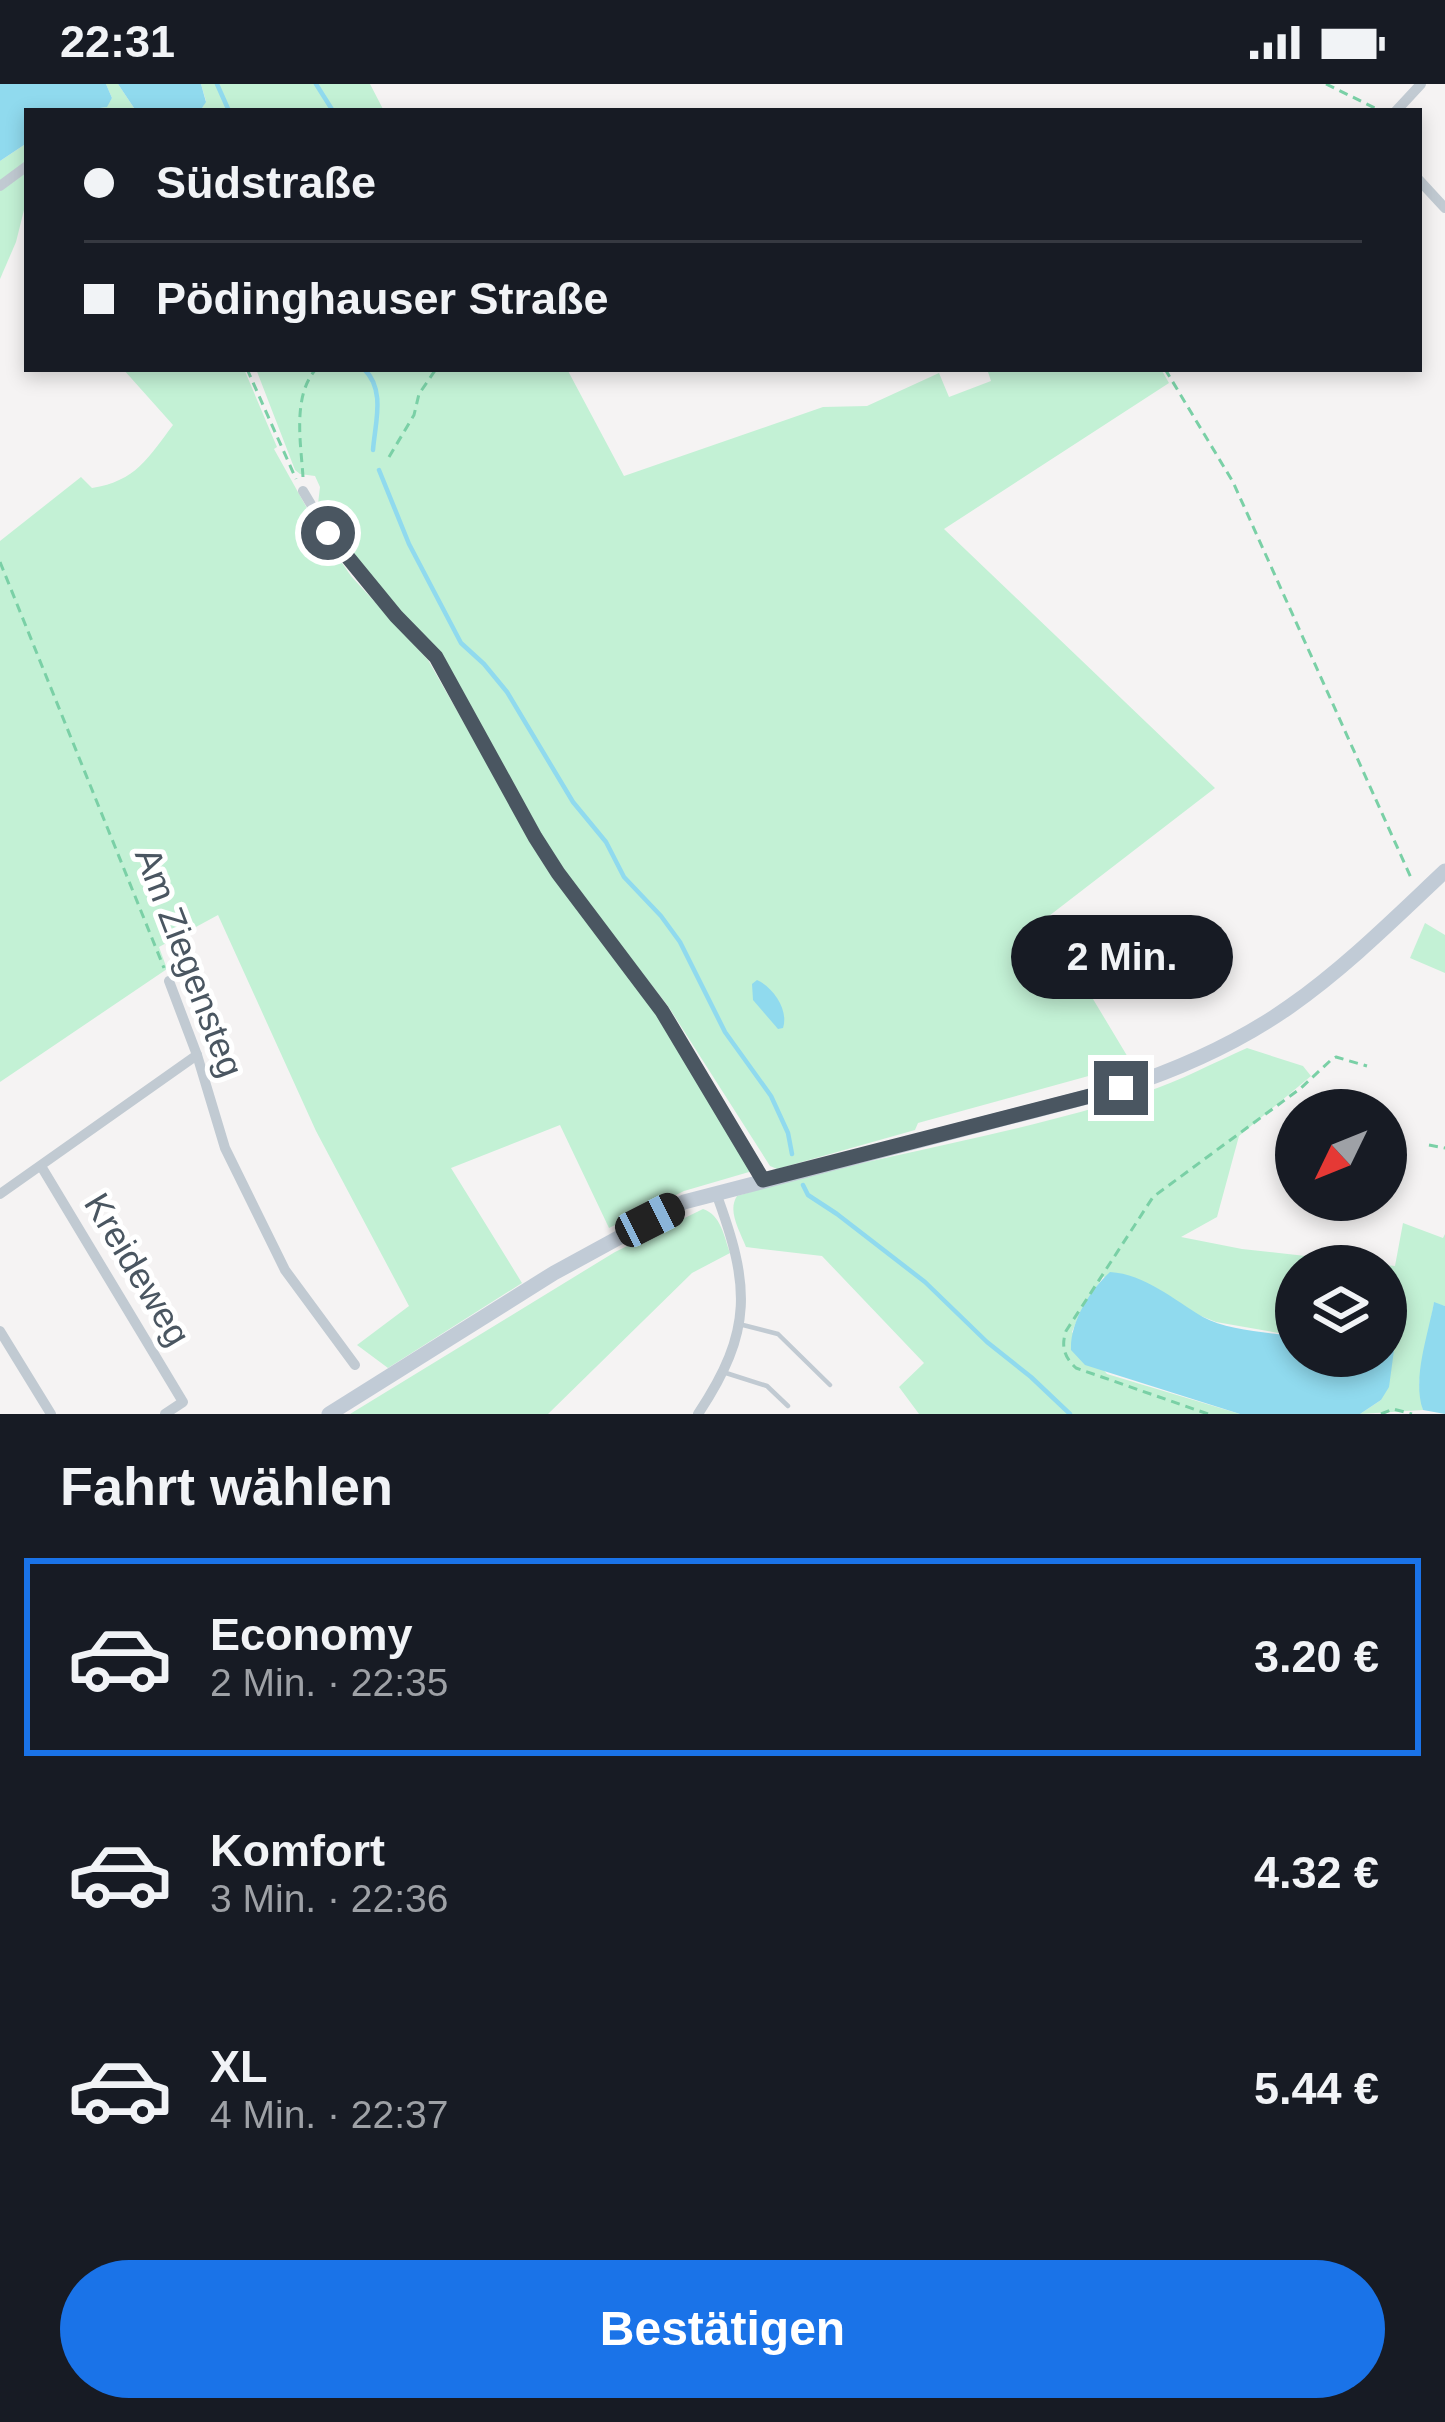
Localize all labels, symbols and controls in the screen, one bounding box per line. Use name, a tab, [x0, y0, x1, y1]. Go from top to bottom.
text: 22:31	[60, 16, 175, 67]
text: Südstraße	[156, 157, 376, 208]
text: Pödinghauser Straße	[156, 273, 609, 324]
route start	[301, 506, 355, 560]
street label: Am Ziegensteg	[127, 842, 252, 1083]
callout: 2 Min.	[1010, 914, 1232, 998]
text: 2 Min.	[1067, 935, 1177, 978]
route end	[1094, 1061, 1148, 1115]
north arrow	[1275, 1089, 1407, 1221]
map controls	[1275, 1089, 1407, 1377]
street label: Kreideweg	[76, 1186, 199, 1353]
car	[610, 1188, 690, 1252]
button: layers	[1275, 1245, 1407, 1377]
text: Fahrt wählen	[60, 1456, 393, 1516]
icon: car	[66, 1603, 174, 1711]
text: Economy	[210, 1609, 413, 1660]
text: 3.20 €	[1254, 1631, 1379, 1682]
text: 2 Min. · 22:35	[210, 1661, 448, 1704]
icon: car	[66, 1819, 174, 1927]
text: Komfort	[210, 1825, 385, 1876]
text: 4.32 €	[1254, 1847, 1379, 1898]
text: 3 Min. · 22:36	[210, 1877, 448, 1920]
icon: car	[66, 2035, 174, 2143]
text: XL	[210, 2041, 268, 2092]
text: 5.44 €	[1254, 2063, 1379, 2114]
text: 4 Min. · 22:37	[210, 2093, 448, 2136]
button: Bestätigen	[60, 2260, 1385, 2398]

